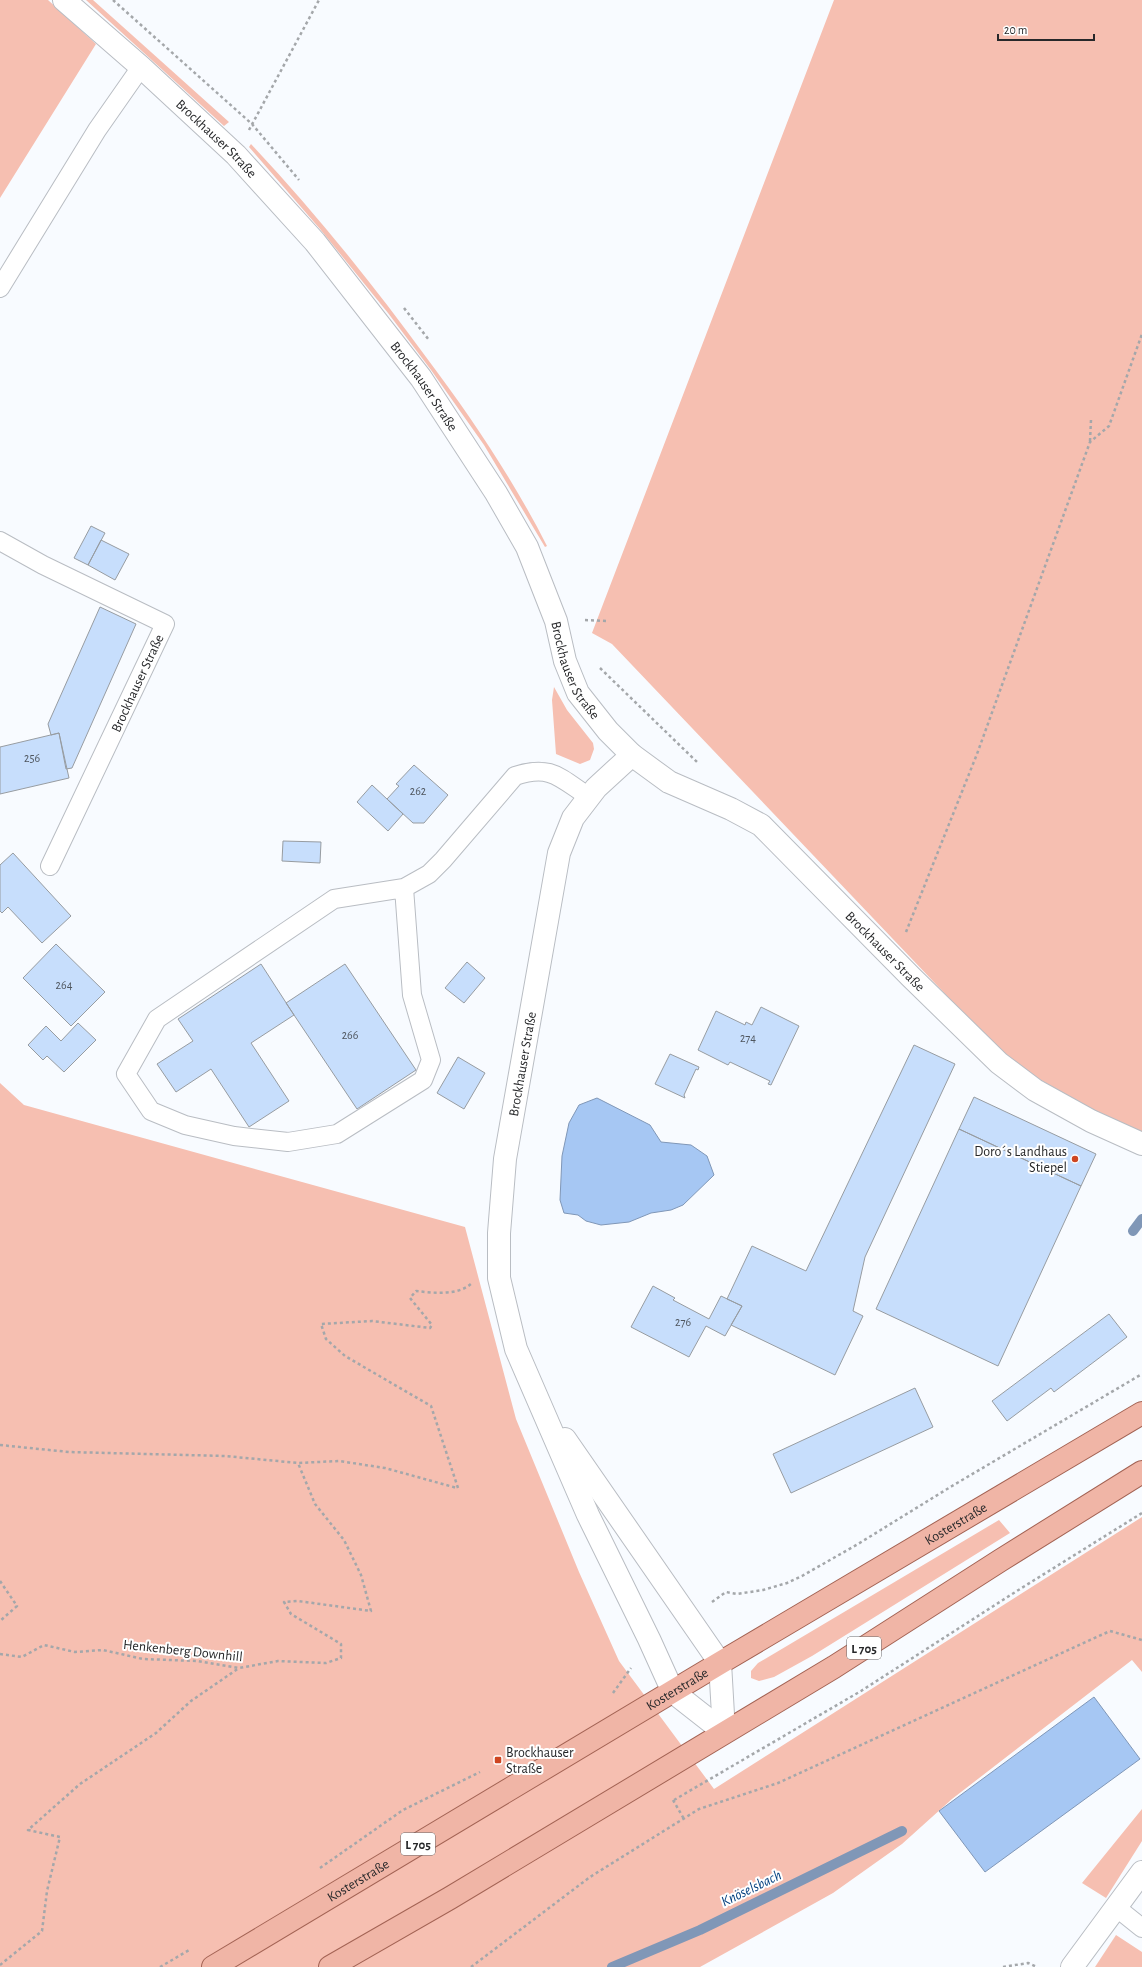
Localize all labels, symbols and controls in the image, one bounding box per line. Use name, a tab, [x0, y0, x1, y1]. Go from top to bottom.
scale bar	[998, 16, 1094, 42]
text: 20 m	[1004, 24, 1027, 36]
street label: Brockhauser Straße	[173, 97, 259, 181]
street label: Brockhauser Straße	[387, 339, 460, 434]
street label: Brockhauser Straße	[548, 620, 602, 722]
street label: Brockhauser Straße	[109, 632, 167, 734]
house number: 256	[24, 752, 40, 764]
house number: 262	[410, 785, 427, 797]
street label: Brockhauser Straße	[842, 909, 927, 994]
house number: 264	[56, 979, 73, 991]
street label: Brockhauser Straße	[507, 1011, 539, 1118]
house number: 266	[342, 1029, 359, 1041]
house number: 274	[740, 1032, 756, 1044]
place label: Doro´s Landhaus Stiepel	[974, 1145, 1067, 1175]
marker: Doro´s Landhaus Stiepel	[1070, 1154, 1080, 1164]
house number: 276	[675, 1316, 691, 1328]
street label: Kosterstraße	[923, 1501, 990, 1548]
road number: L 705	[847, 1637, 881, 1659]
street label: Henkenberg Downhill	[122, 1638, 243, 1664]
street label: Kosterstraße	[644, 1666, 711, 1714]
place label: Brockhauser Straße	[506, 1746, 574, 1776]
marker: Brockhauser Straße	[493, 1755, 503, 1765]
road number: L 705	[401, 1833, 435, 1855]
street label: Kosterstraße	[325, 1857, 392, 1905]
water label: Knöselsbach	[719, 1867, 784, 1909]

